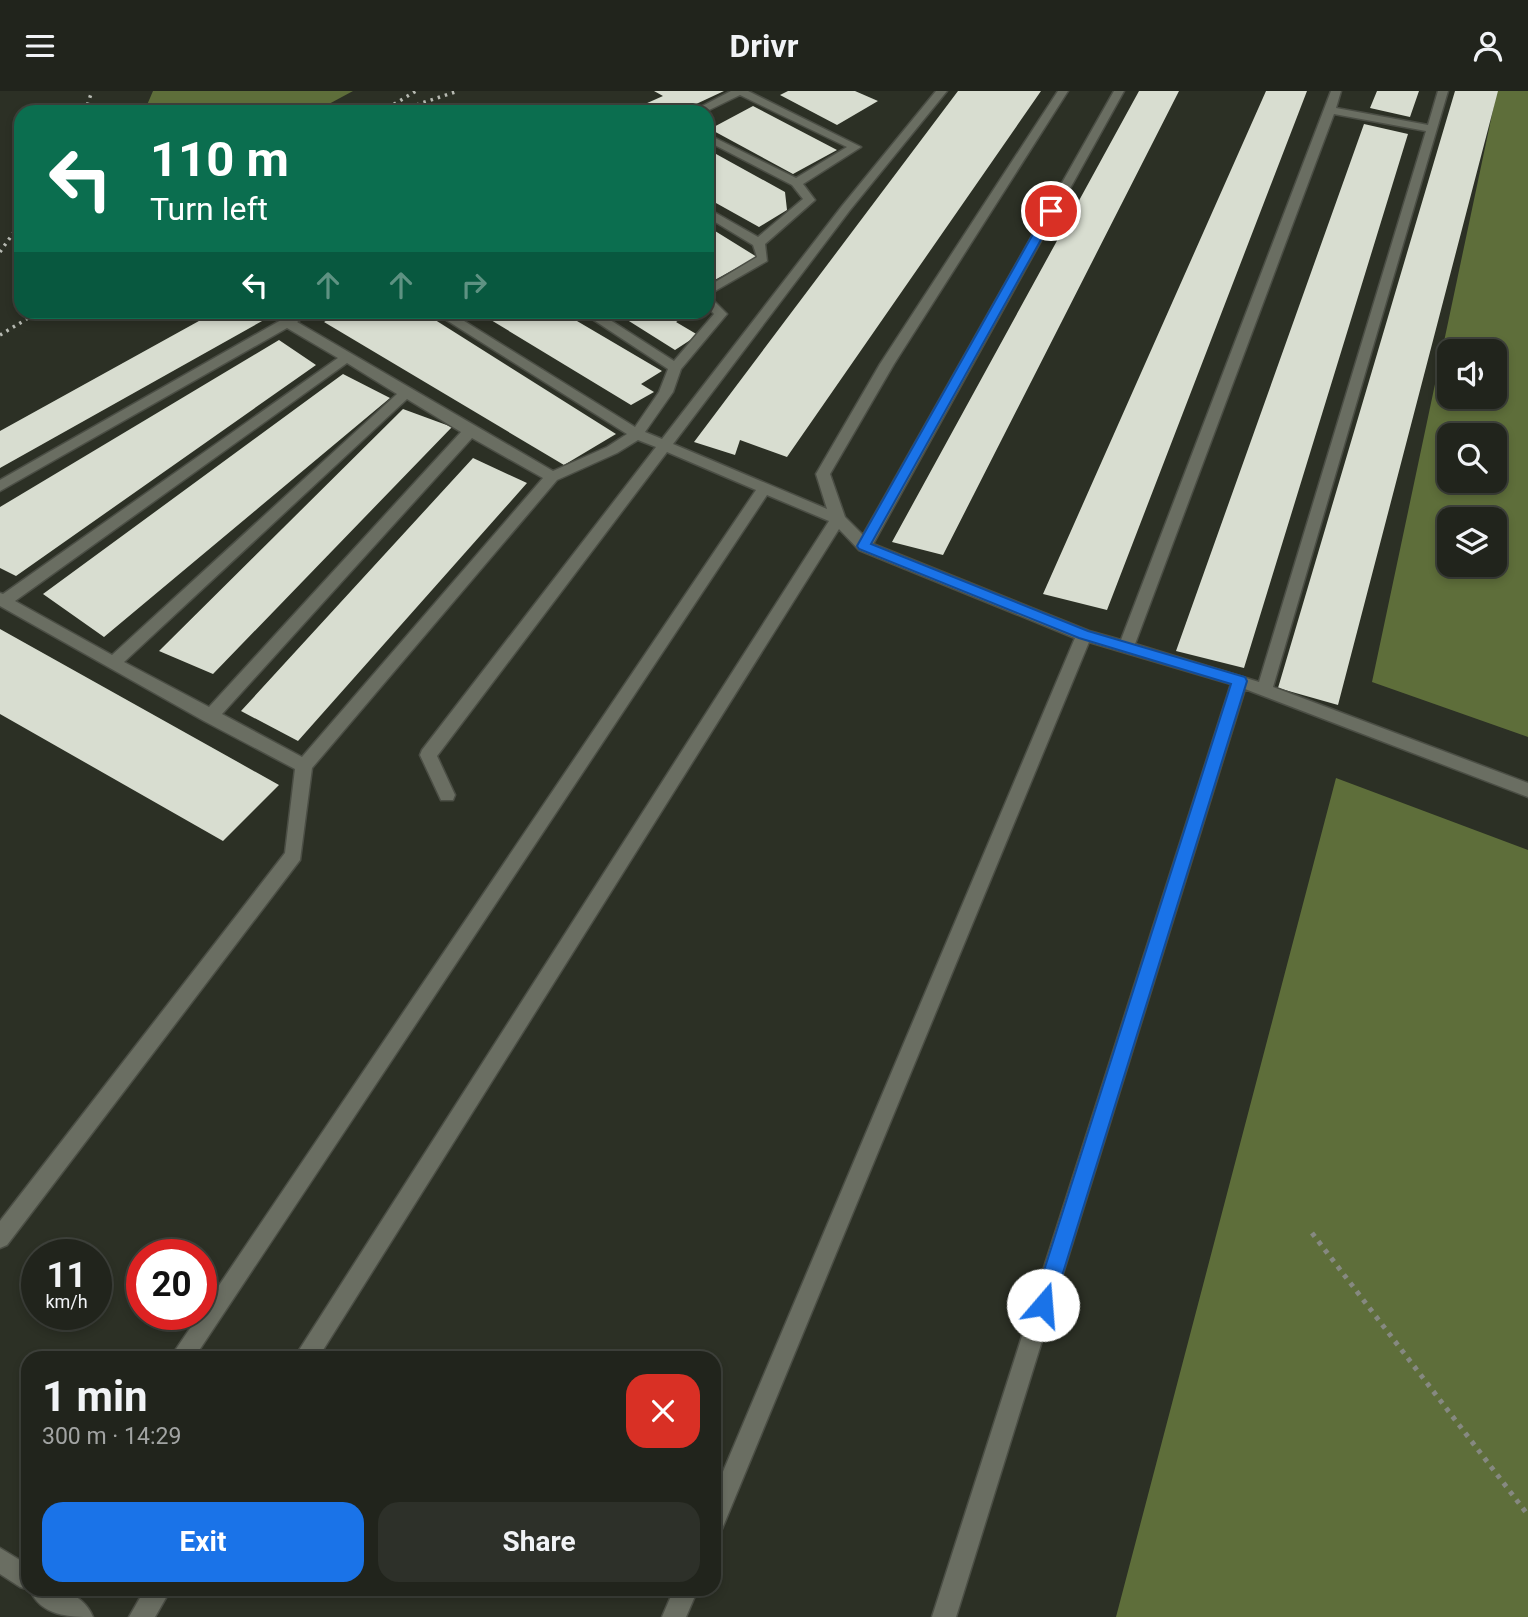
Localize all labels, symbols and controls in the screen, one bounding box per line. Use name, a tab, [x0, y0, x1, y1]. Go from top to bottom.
icon: menu	[21, 27, 59, 65]
text: Drivr	[730, 27, 798, 65]
icon: person	[1469, 27, 1507, 65]
text: 110 m	[150, 131, 289, 188]
icon: left	[35, 133, 126, 224]
pin	[1021, 181, 1081, 241]
text: Turn left	[150, 190, 268, 228]
icon: arrive	[1032, 192, 1070, 230]
icon: left	[236, 266, 274, 304]
icon: ahead	[309, 266, 347, 304]
icon: ahead	[382, 266, 420, 304]
icon: right	[455, 266, 493, 304]
map controls	[1437, 339, 1507, 577]
button: sound	[1437, 339, 1507, 409]
button: search	[1437, 423, 1507, 493]
button: layers	[1437, 507, 1507, 577]
speed limit sign: 20	[126, 1239, 217, 1330]
text: 11	[46, 1255, 87, 1296]
position arrow	[1006, 1268, 1080, 1342]
text: km/h	[45, 1291, 88, 1312]
text: 1 min	[42, 1372, 148, 1421]
button: close	[626, 1374, 700, 1448]
text: 300 m · 14:29	[42, 1423, 181, 1450]
button: Exit	[42, 1502, 364, 1582]
button: Share	[378, 1502, 700, 1582]

